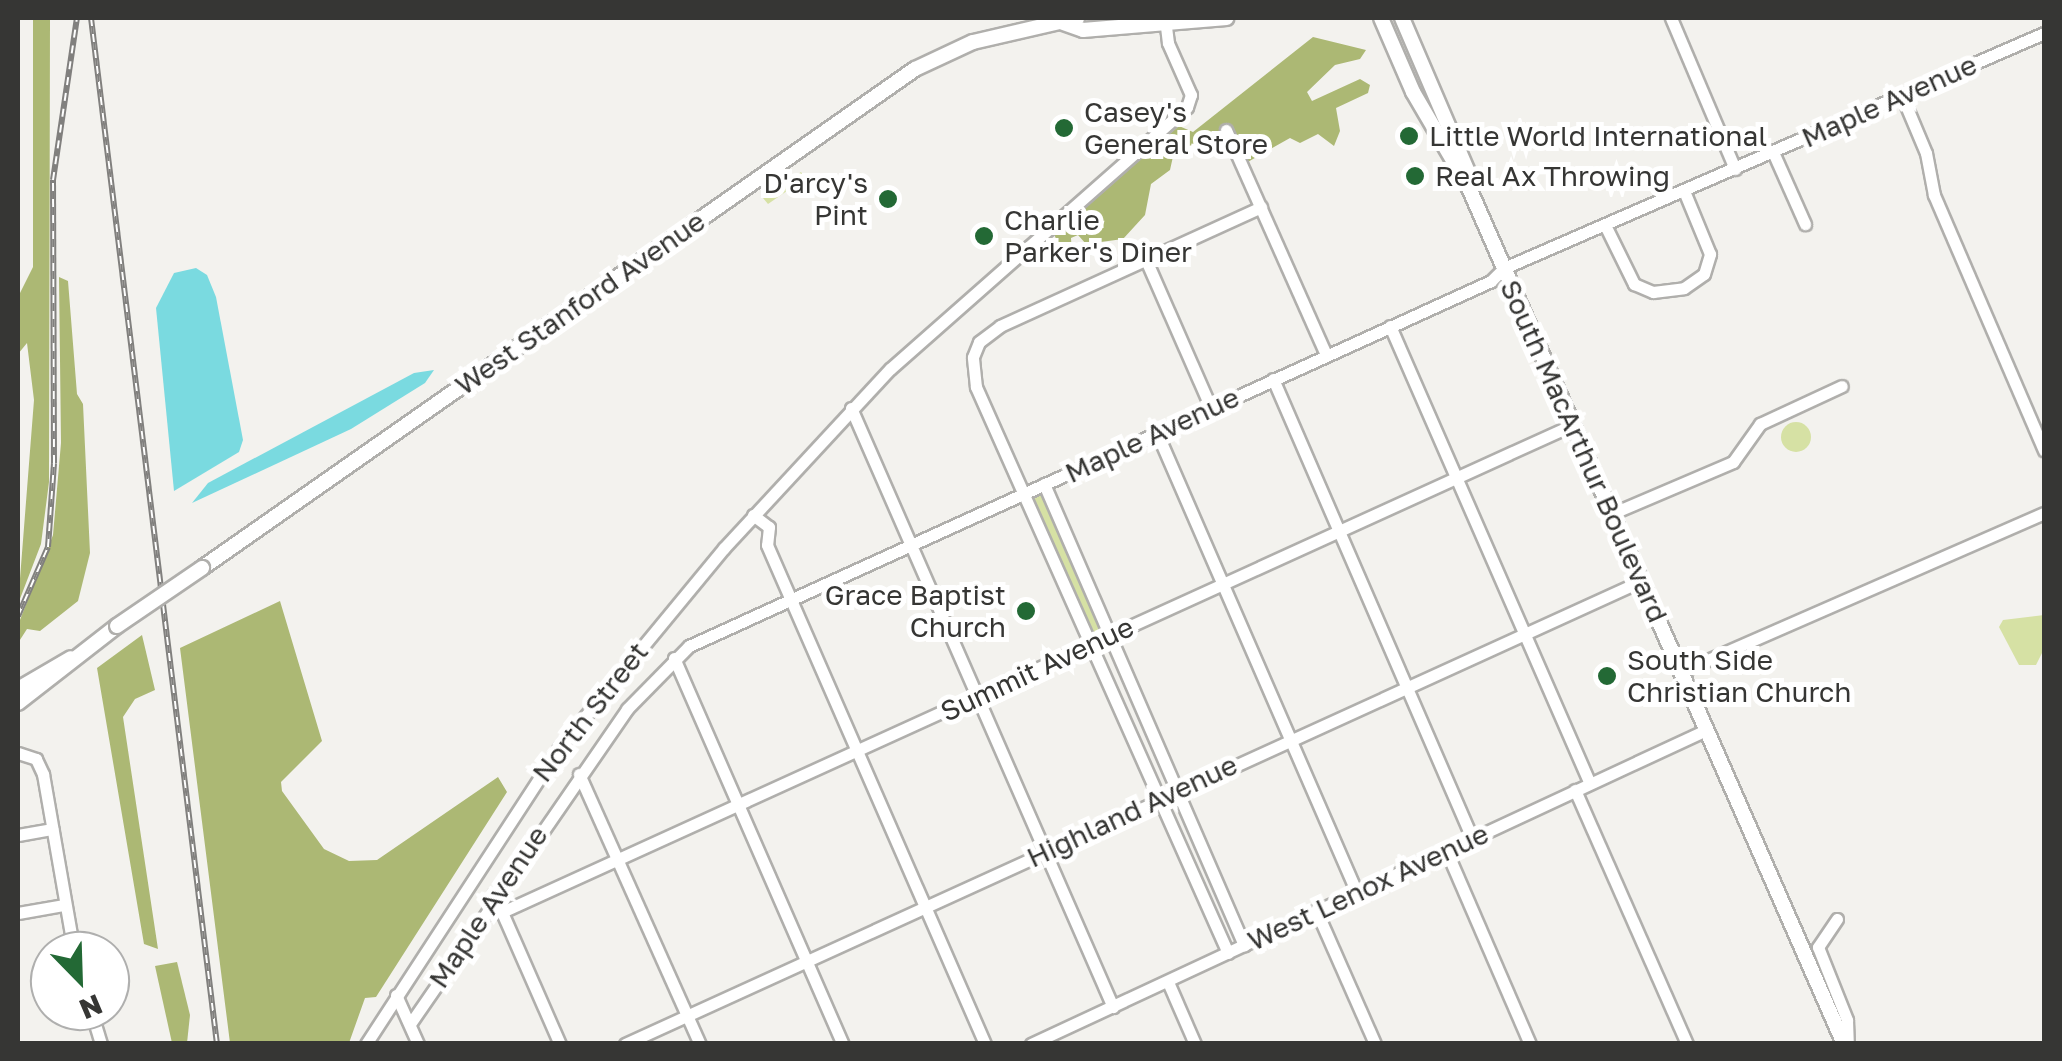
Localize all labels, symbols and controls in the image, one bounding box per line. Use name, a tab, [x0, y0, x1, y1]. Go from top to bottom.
street label: Maple Avenue	[1796, 47, 1982, 155]
place label: Casey's General Store	[1084, 95, 1268, 161]
marker: Casey's General Store	[1053, 117, 1075, 139]
place label: Little World International	[1429, 119, 1767, 153]
marker: Little World International	[1398, 125, 1420, 147]
place label: Real Ax Throwing	[1435, 159, 1670, 193]
marker: Real Ax Throwing	[1404, 165, 1426, 187]
place label: D'arcy's Pint	[763, 166, 868, 232]
marker: D'arcy's Pint	[877, 188, 899, 210]
place label: Charlie Parker's Diner	[1004, 203, 1192, 269]
street label: West Stanford Avenue	[449, 204, 711, 402]
marker: Charlie Parker's Diner	[973, 225, 995, 247]
street label: South MacArthur Boulevard	[1493, 275, 1675, 627]
street label: Maple Avenue	[1060, 380, 1244, 490]
place label: Grace Baptist Church	[825, 578, 1006, 644]
marker: Grace Baptist Church	[1015, 600, 1037, 622]
street label: Summit Avenue	[935, 610, 1139, 728]
street label: North Street	[525, 636, 655, 788]
place label: South Side Christian Church	[1627, 643, 1852, 709]
marker: South Side Christian Church	[1596, 665, 1618, 687]
street label: Highland Avenue	[1021, 748, 1243, 874]
street label: West Lenox Avenue	[1242, 816, 1494, 958]
street label: Maple Avenue	[422, 820, 554, 994]
north arrow	[30, 931, 130, 1031]
text: N	[75, 988, 107, 1027]

